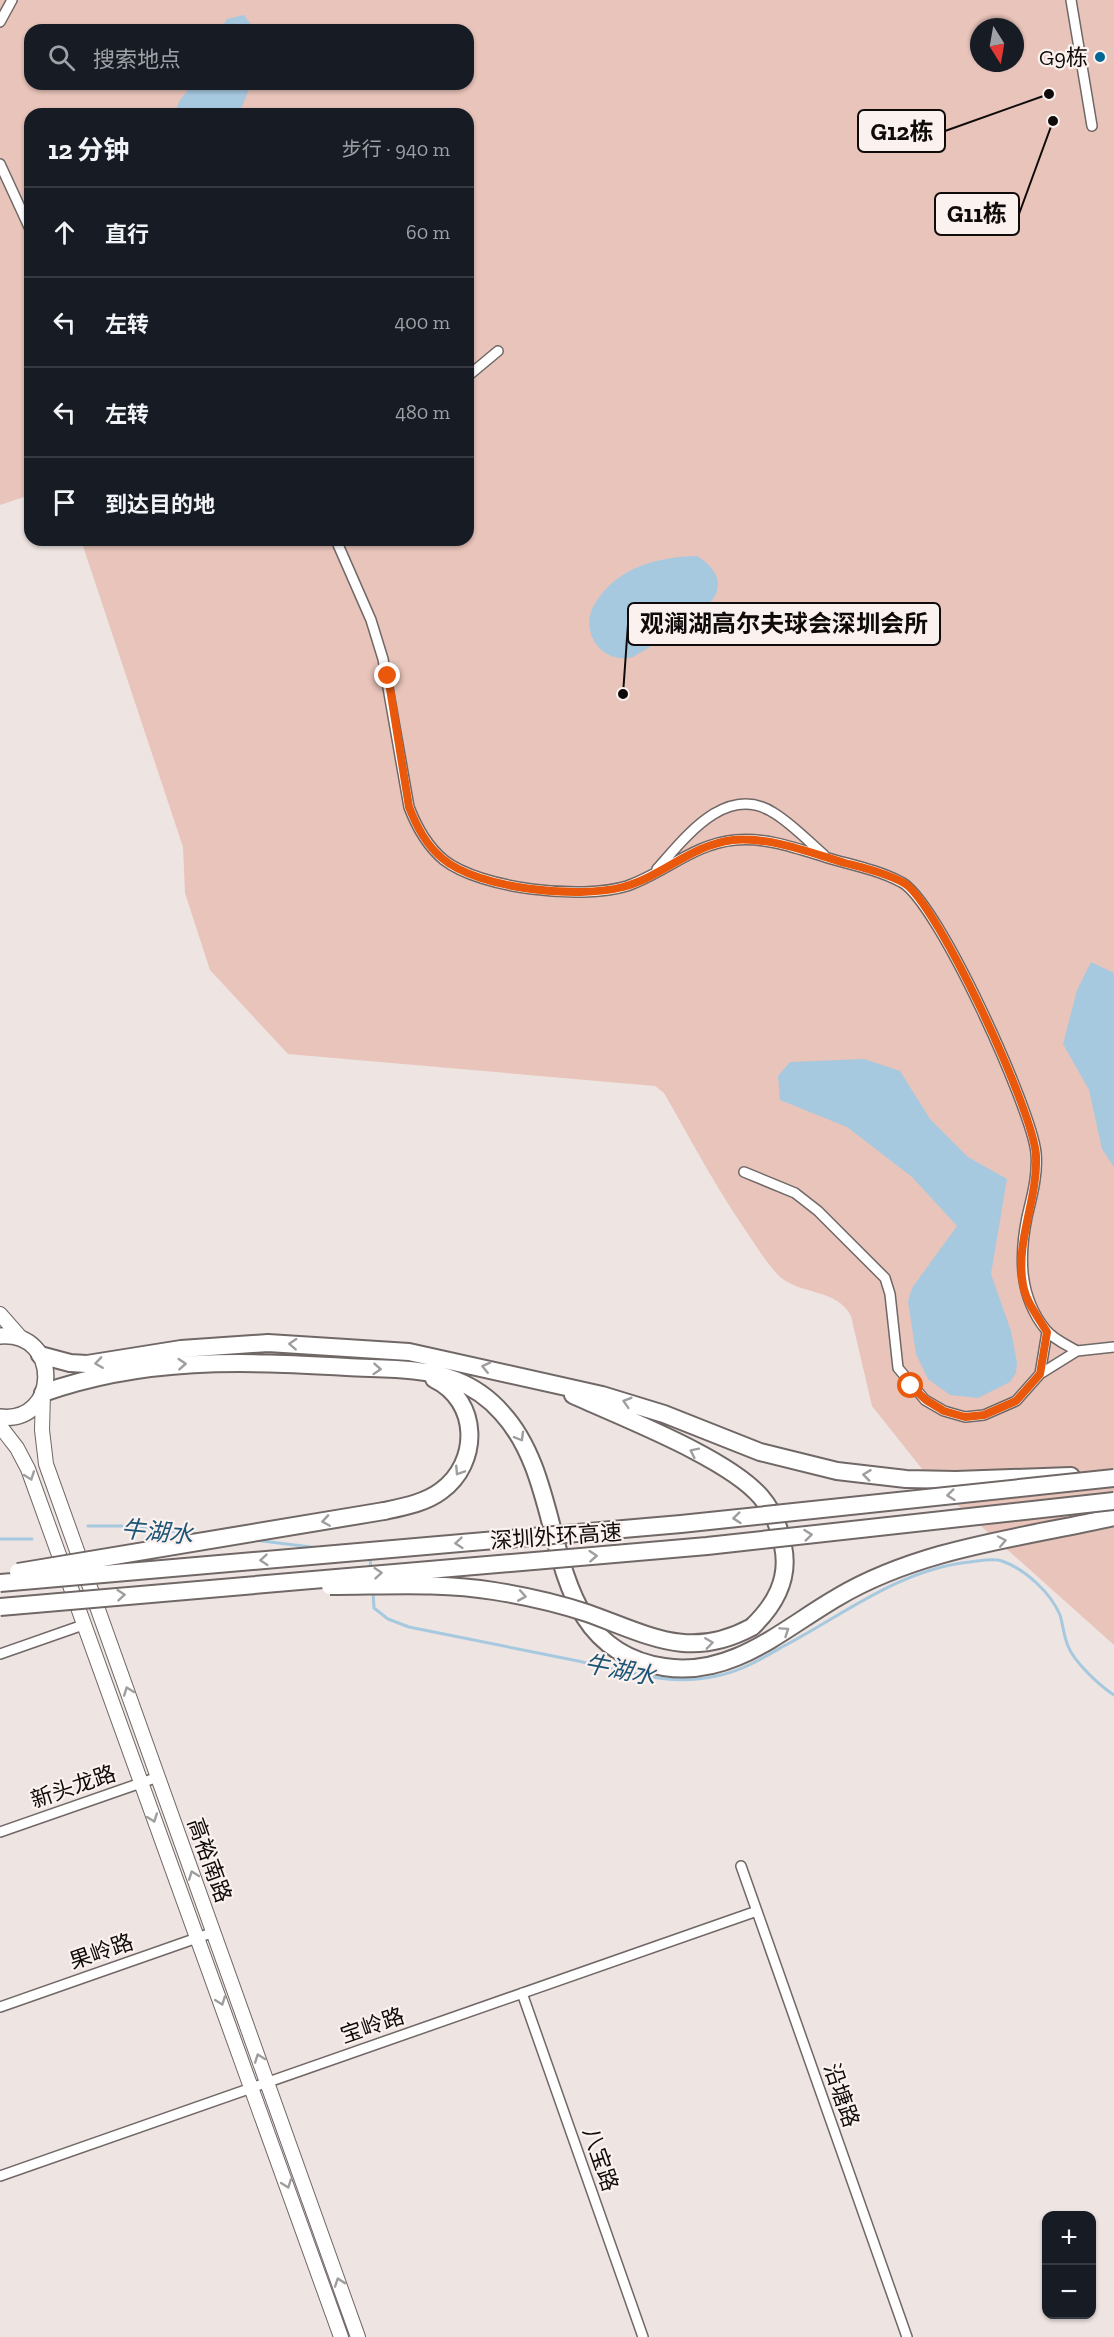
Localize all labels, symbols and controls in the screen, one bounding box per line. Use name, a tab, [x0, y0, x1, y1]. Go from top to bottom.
north arrow	[970, 18, 1024, 72]
search box	[24, 24, 474, 90]
icon: search	[45, 41, 78, 74]
place label: G9栋	[1039, 44, 1088, 71]
text: 搜索地点	[93, 46, 181, 73]
marker: G9栋	[1093, 50, 1107, 64]
callout: G12栋	[858, 110, 945, 152]
text: G12栋	[871, 117, 933, 146]
text: 12 分钟	[48, 134, 129, 166]
text: 步行 · 940 m	[342, 137, 450, 161]
callout: G11栋	[935, 193, 1019, 235]
text: G11栋	[947, 199, 1007, 228]
icon: ahead	[48, 216, 81, 249]
text: 60 m	[406, 220, 450, 244]
text: 直行	[105, 221, 149, 248]
icon: left	[48, 306, 81, 339]
text: 400 m	[394, 310, 450, 334]
text: 左转	[105, 311, 149, 338]
icon: left	[48, 396, 81, 429]
text: 480 m	[395, 400, 450, 424]
text: 左转	[105, 401, 149, 428]
icon: arrive	[48, 486, 81, 519]
text: 到达目的地	[105, 491, 215, 518]
callout: 观澜湖高尔夫球会深圳会所	[628, 603, 940, 645]
text: 观澜湖高尔夫球会深圳会所	[640, 609, 928, 638]
route end	[374, 662, 400, 688]
one-way arrow	[288, 1338, 297, 1351]
one-way arrow	[95, 1356, 104, 1368]
one-way arrow	[178, 1358, 187, 1371]
one-way arrow	[372, 1362, 381, 1375]
one-way arrow	[481, 1362, 491, 1375]
route start	[897, 1372, 923, 1398]
one-way arrow	[622, 1397, 633, 1409]
one-way arrow	[513, 1431, 524, 1441]
one-way arrow	[690, 1448, 701, 1460]
one-way arrow	[454, 1465, 466, 1475]
one-way arrow	[862, 1469, 871, 1481]
one-way arrow	[23, 1470, 35, 1481]
one-way arrow	[947, 1488, 956, 1501]
one-way arrow	[732, 1511, 741, 1524]
water label: 牛湖水	[120, 1514, 195, 1549]
one-way arrow	[322, 1514, 332, 1527]
street label: 深圳外环高速	[489, 1518, 623, 1555]
one-way arrow	[804, 1529, 813, 1542]
one-way arrow	[996, 1535, 1006, 1548]
one-way arrow	[454, 1536, 463, 1549]
one-way arrow	[589, 1549, 598, 1562]
one-way arrow	[260, 1553, 269, 1566]
one-way arrow	[373, 1566, 382, 1579]
one-way arrow	[116, 1589, 125, 1602]
one-way arrow	[516, 1589, 526, 1602]
one-way arrow	[778, 1627, 789, 1638]
one-way arrow	[705, 1638, 714, 1650]
water label: 牛湖水	[582, 1648, 659, 1691]
one-way arrow	[122, 1686, 135, 1697]
street label: 新头龙路	[27, 1759, 119, 1814]
one-way arrow	[146, 1812, 159, 1822]
street label: 高裕南路	[182, 1814, 237, 1906]
one-way arrow	[188, 1870, 201, 1881]
street label: 果岭路	[66, 1928, 137, 1975]
one-way arrow	[213, 1995, 226, 2005]
street label: 宝岭路	[337, 2002, 408, 2049]
one-way arrow	[254, 2054, 267, 2064]
street label: 沿塘路	[818, 2060, 865, 2131]
street label: 八宝路	[577, 2124, 624, 2195]
one-way arrow	[280, 2178, 293, 2189]
map controls	[1042, 2211, 1096, 2319]
button: +	[1042, 2211, 1096, 2265]
button: −	[1042, 2265, 1096, 2319]
one-way arrow	[333, 2277, 346, 2288]

